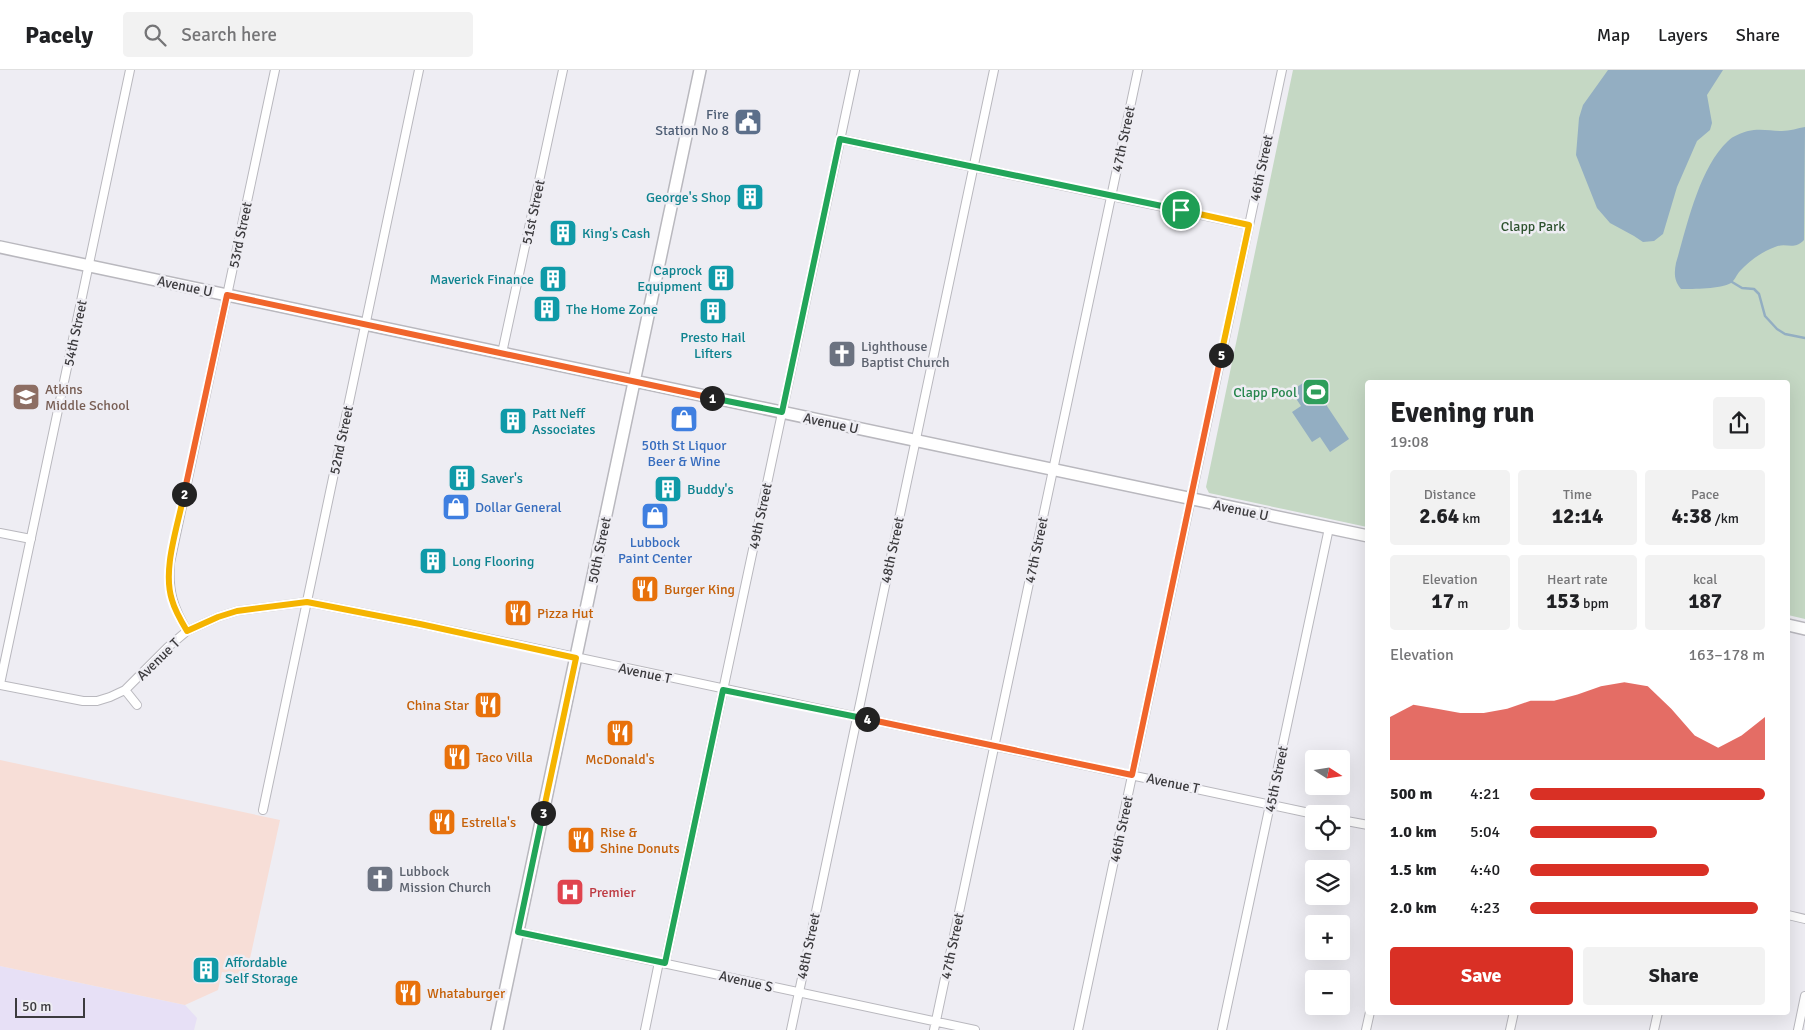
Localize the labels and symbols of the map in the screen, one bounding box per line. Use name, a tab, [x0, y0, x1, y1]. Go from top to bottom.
street label: 47th Street	[1108, 104, 1139, 174]
place label: Fire Station No 8	[655, 106, 729, 139]
public building icon: Fire Station No 8	[733, 107, 763, 137]
street label: 46th Street	[1246, 133, 1277, 203]
street label: 51st Street	[518, 178, 549, 246]
building icon: George's Shop	[735, 182, 765, 212]
place label: George's Shop	[646, 189, 731, 206]
pin	[1160, 189, 1202, 231]
street label: 53rd Street	[225, 200, 256, 270]
building icon: King's Cash	[548, 218, 578, 248]
park label: Clapp Park	[1501, 218, 1565, 235]
place label: King's Cash	[582, 225, 650, 242]
place label: Caprock Equipment	[637, 262, 702, 295]
building icon: Caprock Equipment	[706, 263, 736, 293]
building icon: Maverick Finance	[538, 264, 568, 294]
place label: Maverick Finance	[430, 271, 534, 288]
street label: Avenue U	[156, 272, 214, 301]
building icon: The Home Zone	[532, 294, 562, 324]
building icon: Presto Hail Lifters	[698, 296, 728, 326]
street label: 54th Street	[60, 298, 91, 368]
place label: The Home Zone	[566, 301, 658, 318]
place label: Presto Hail Lifters	[680, 329, 746, 362]
place label: Lighthouse Baptist Church	[861, 338, 950, 371]
church icon: Lighthouse Baptist Church	[827, 339, 857, 369]
pin: 5	[1208, 342, 1234, 368]
sports icon: Clapp Pool	[1301, 377, 1331, 407]
place label: Atkins Middle School	[45, 381, 130, 414]
school or university icon: Atkins Middle School	[11, 382, 41, 412]
place label: Clapp Pool	[1233, 384, 1297, 401]
pin: 1	[700, 386, 724, 410]
street label: 52nd Street	[326, 404, 357, 476]
shop icon: 50th St Liquor Beer & Wine	[669, 404, 699, 434]
place label: Patt Neff Associates	[532, 405, 595, 438]
building icon: Patt Neff Associates	[498, 406, 528, 436]
street label: Avenue U	[802, 409, 860, 438]
place label: 50th St Liquor Beer & Wine	[642, 437, 727, 470]
building icon: Saver's	[447, 463, 477, 493]
place label: Saver's	[481, 470, 523, 487]
building icon: Buddy's	[653, 474, 683, 504]
place label: Buddy's	[687, 481, 734, 498]
street label: 49th Street	[745, 481, 776, 551]
pin: 2	[172, 482, 196, 506]
shop icon: Dollar General	[441, 492, 471, 522]
street label: Avenue U	[1212, 496, 1270, 525]
place label: Dollar General	[475, 499, 562, 516]
shop icon: Lubbock Paint Center	[640, 501, 670, 531]
street label: 50th Street	[584, 515, 615, 585]
street label: 48th Street	[877, 515, 908, 585]
street label: 47th Street	[1021, 515, 1052, 585]
place label: Lubbock Paint Center	[618, 534, 693, 567]
building icon: Long Flooring	[418, 546, 448, 576]
place label: Long Flooring	[452, 553, 534, 570]
restaurant icon: Burger King	[630, 574, 660, 604]
place label: Burger King	[664, 581, 735, 598]
restaurant icon: Pizza Hut	[503, 598, 533, 628]
place label: Pizza Hut	[537, 605, 594, 622]
street label: Avenue T	[133, 634, 184, 684]
street label: Avenue T	[617, 660, 673, 687]
restaurant icon: China Star	[473, 690, 503, 720]
place label: China Star	[406, 697, 470, 714]
pin: 4	[854, 706, 880, 732]
restaurant icon: McDonald's	[605, 718, 635, 748]
restaurant icon: Taco Villa	[442, 742, 472, 772]
street label: 45th Street	[1261, 744, 1292, 814]
place label: Taco Villa	[476, 749, 533, 766]
north arrow	[1305, 750, 1350, 795]
place label: McDonald's	[585, 751, 655, 768]
street label: Avenue T	[1145, 770, 1201, 797]
street label: 46th Street	[1106, 794, 1137, 864]
pin: 3	[530, 800, 556, 826]
restaurant icon: Estrella's	[427, 807, 457, 837]
place label: Estrella's	[461, 814, 516, 831]
place label: Rise & Shine Donuts	[600, 824, 680, 857]
restaurant icon: Rise & Shine Donuts	[566, 825, 596, 855]
place label: Lubbock Mission Church	[399, 863, 491, 896]
church icon: Lubbock Mission Church	[365, 864, 395, 894]
hospital icon: Premier	[555, 877, 585, 907]
place label: Premier	[589, 884, 637, 901]
street label: 48th Street	[793, 911, 824, 981]
street label: 47th Street	[937, 911, 968, 981]
place label: Affordable Self Storage	[225, 954, 298, 987]
building icon: Affordable Self Storage	[191, 955, 221, 985]
street label: Avenue S	[717, 967, 775, 996]
restaurant icon: Whataburger	[393, 978, 423, 1008]
place label: Whataburger	[427, 985, 506, 1002]
scale bar	[15, 995, 85, 1018]

